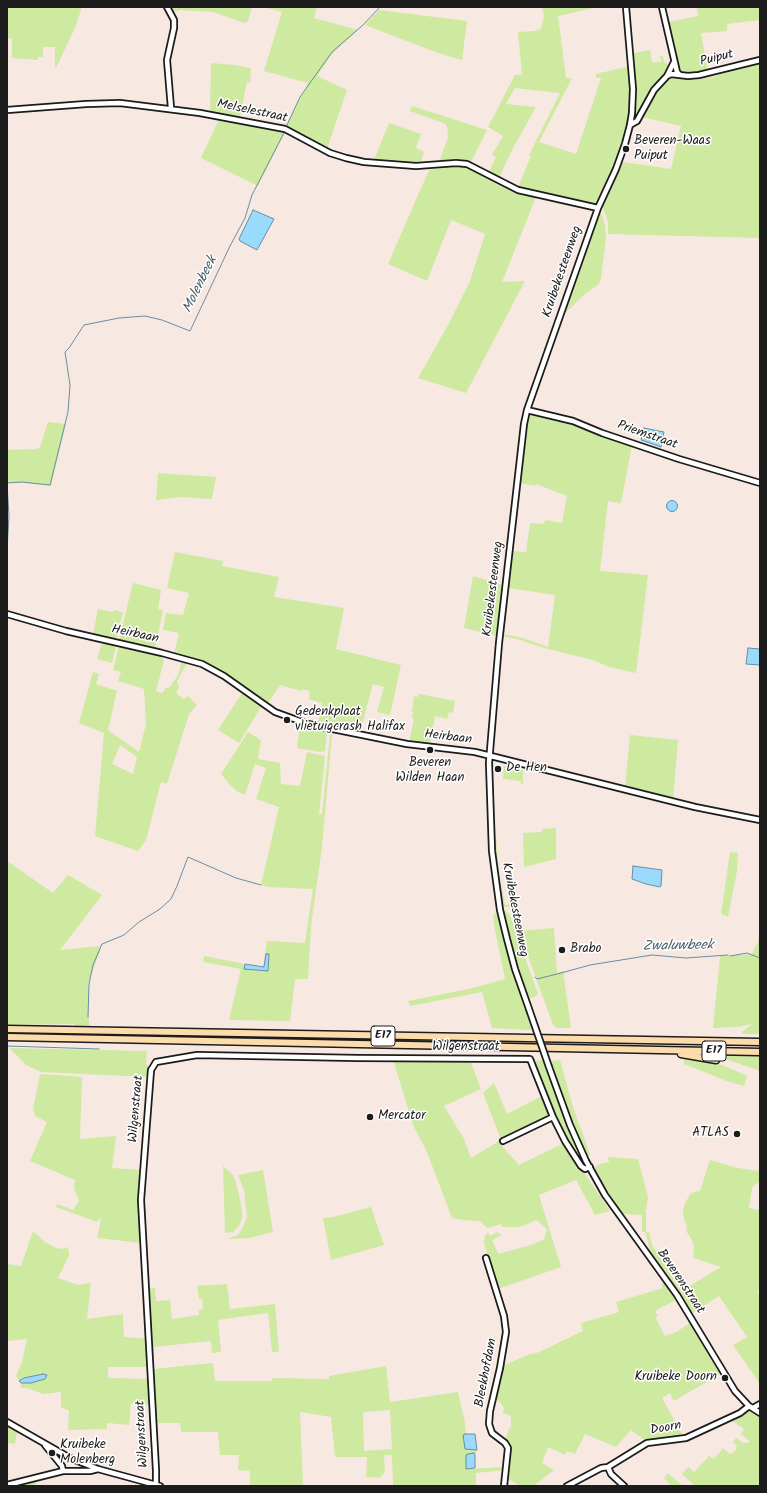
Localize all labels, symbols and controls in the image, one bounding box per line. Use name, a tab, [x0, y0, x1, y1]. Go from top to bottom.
street label: Puiput	[699, 47, 735, 71]
street label: Melselestraat	[215, 97, 289, 127]
place label: Beveren-Waas Puiput	[634, 134, 710, 165]
marker: Beveren-Waas Puiput	[621, 144, 631, 154]
street label: Kruibekesteenweg	[540, 224, 586, 320]
water label: Molenbeek	[180, 254, 222, 316]
street label: Priemstraat	[615, 418, 679, 454]
street label: Kruibekesteenweg	[480, 540, 508, 638]
street label: Heirbaan	[110, 622, 160, 648]
place label: Gedenkplaat vlietuigcrash Halifax	[295, 705, 405, 736]
marker: Gedenkplaat vlietuigcrash Halifax	[282, 715, 292, 725]
street label: Heirbaan	[423, 727, 473, 749]
marker: Beveren Wilden Haan	[425, 745, 435, 755]
place label: Beveren Wilden Haan	[396, 756, 464, 787]
place label: De Hen	[506, 761, 547, 777]
marker: De Hen	[493, 764, 503, 774]
street label: Kruibekesteenweg	[497, 861, 531, 959]
water label: Zwaluwbeek	[642, 938, 714, 956]
place label: Brabo	[570, 942, 601, 958]
marker: Brabo	[557, 945, 567, 955]
road number: E17	[371, 1026, 395, 1046]
street label: Wilgenstraat	[432, 1040, 500, 1056]
road number: E17	[702, 1041, 726, 1061]
street label: Wilgenstraat	[126, 1075, 148, 1143]
place label: Mercator	[378, 1109, 426, 1125]
marker: Mercator	[365, 1112, 375, 1122]
place label: ATLAS	[692, 1126, 729, 1142]
marker: ATLAS	[732, 1129, 742, 1139]
street label: Beverenstraat	[653, 1247, 707, 1317]
street label: Bleekhofdam	[473, 1337, 501, 1409]
place label: Kruibeke Doorn	[634, 1370, 717, 1386]
marker: Kruibeke Doorn	[720, 1373, 730, 1383]
street label: Wilgenstraat	[133, 1400, 153, 1468]
street label: Doorn	[649, 1419, 683, 1439]
place label: Kruibeke Molenberg	[60, 1438, 115, 1469]
marker: Kruibeke Molenberg	[47, 1448, 57, 1458]

